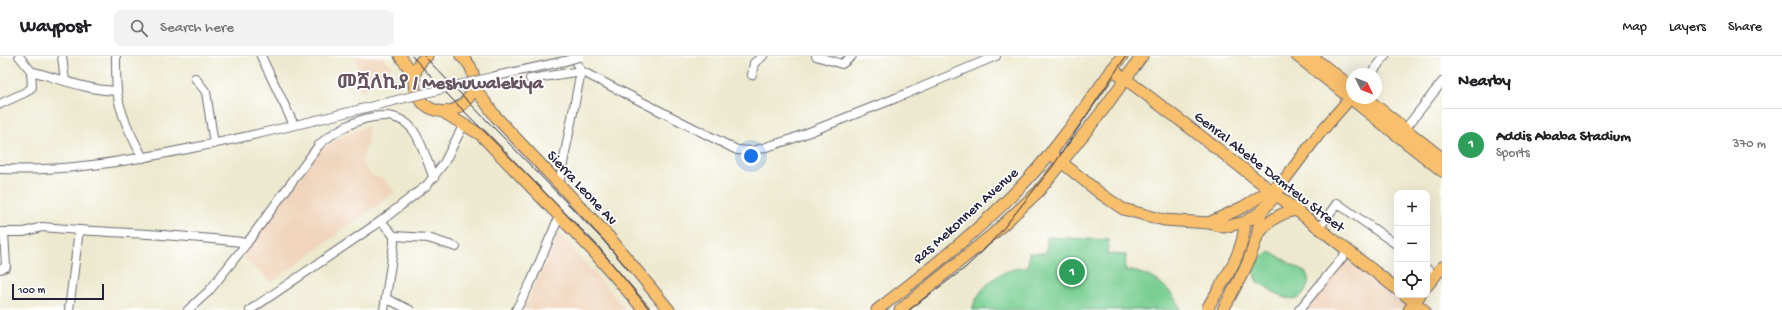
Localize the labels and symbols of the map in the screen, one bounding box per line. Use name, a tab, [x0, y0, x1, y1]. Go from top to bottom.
north arrow	[1346, 68, 1382, 104]
district label: መሿለኪያ / Meshuwalekiya	[337, 72, 544, 96]
street label: Genral Abebe Damtew Street	[1190, 108, 1349, 238]
your location	[741, 146, 761, 166]
street label: Sierra Leone Av	[542, 147, 621, 230]
street label: Ras Mekonnen Avenue	[910, 164, 1023, 269]
pin: 1	[1059, 257, 1085, 287]
scale bar	[12, 282, 104, 301]

